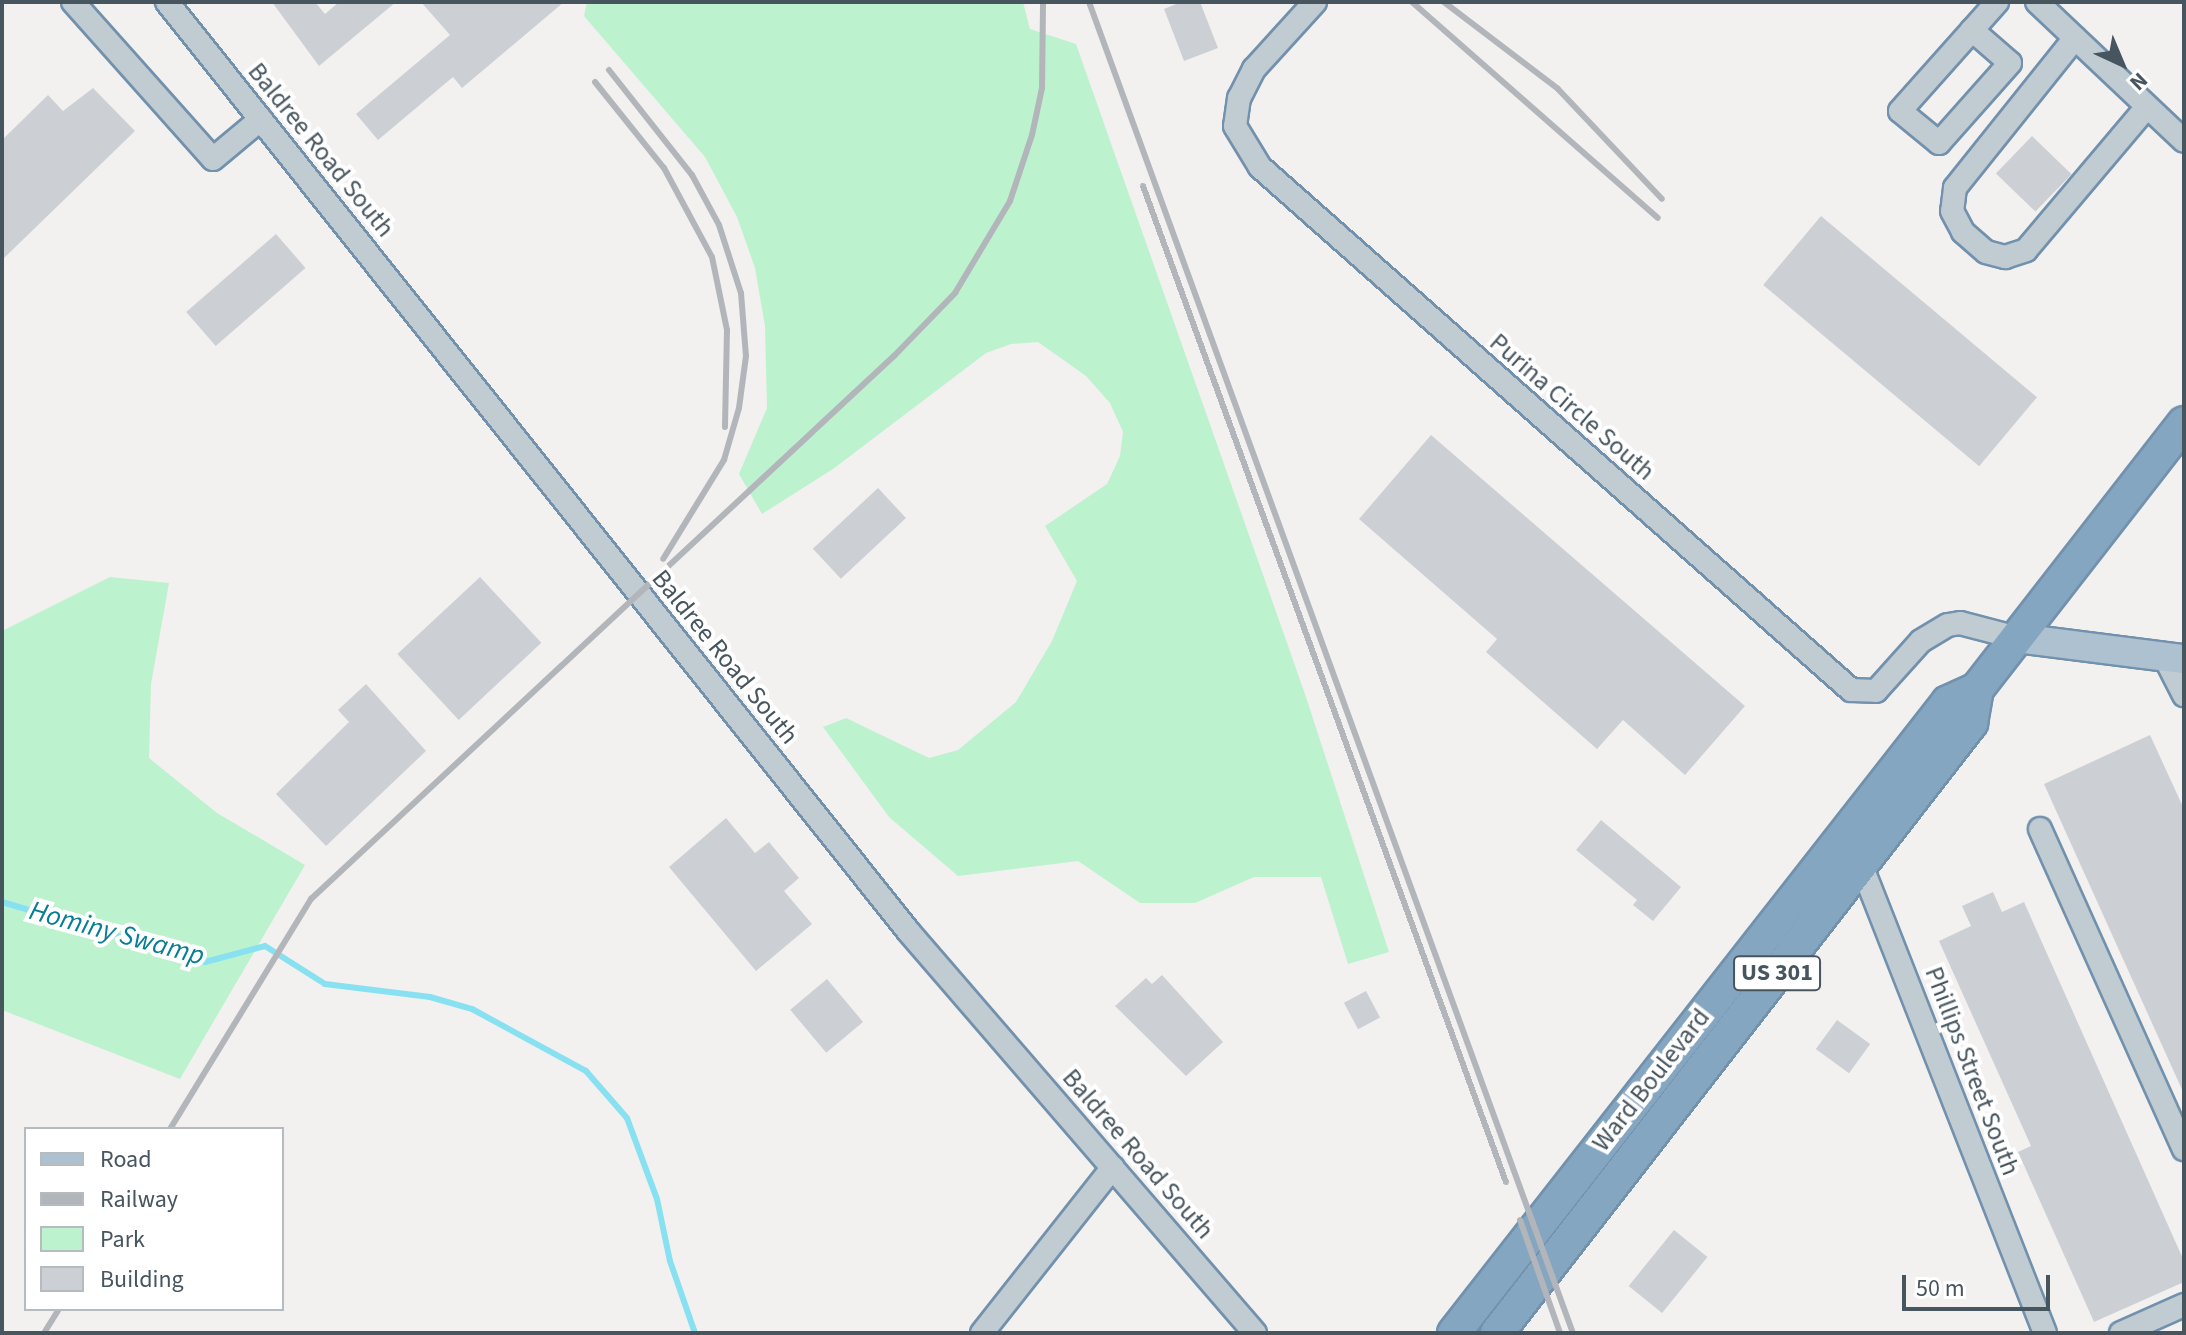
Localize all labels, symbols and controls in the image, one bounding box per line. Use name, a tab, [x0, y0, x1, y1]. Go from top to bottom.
north arrow	[2082, 24, 2162, 104]
street label: Baldree Road South	[241, 57, 401, 243]
text: N	[2122, 65, 2155, 98]
street label: Purina Circle South	[1483, 327, 1661, 487]
street label: Baldree Road South	[645, 564, 805, 750]
water label: Hominy Swamp	[26, 894, 208, 972]
road number: US 301	[1733, 953, 1821, 993]
street label: Phillips Street South	[1918, 962, 2026, 1180]
street label: Ward Boulevard	[1586, 1002, 1716, 1158]
street label: Baldree Road South	[1056, 1063, 1220, 1245]
legend	[24, 1127, 284, 1311]
text: Road	[100, 1142, 152, 1177]
text: Railway	[100, 1182, 178, 1217]
text: Park	[100, 1222, 145, 1257]
scale bar	[1906, 1259, 2054, 1309]
text: Building	[100, 1262, 184, 1297]
text: 50 m	[1916, 1271, 1965, 1306]

